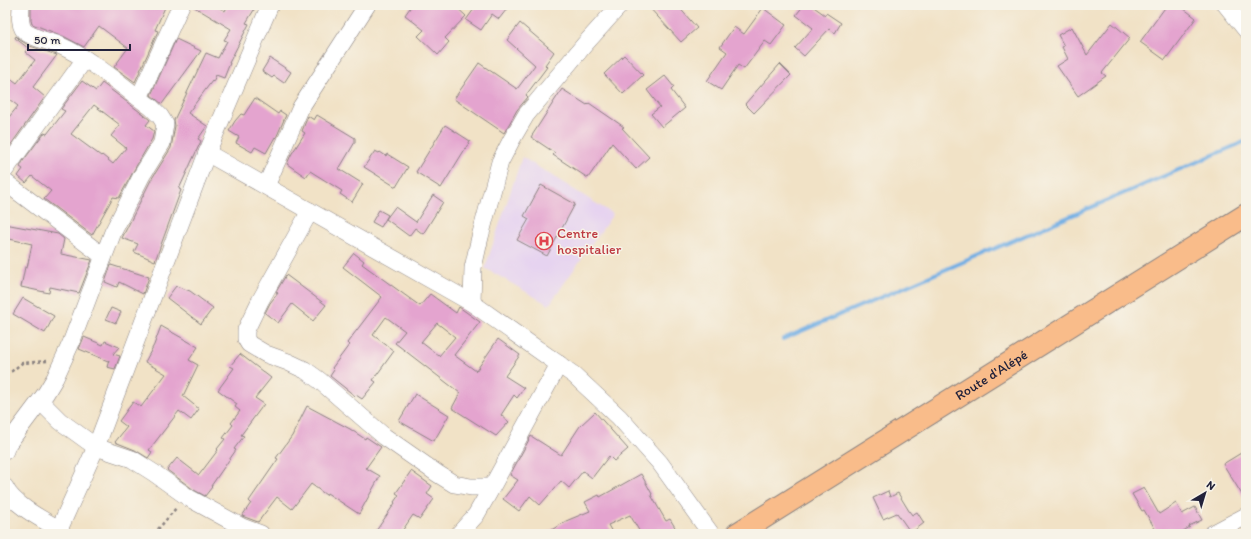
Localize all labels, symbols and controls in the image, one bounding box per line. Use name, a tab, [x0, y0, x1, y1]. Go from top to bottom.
scale bar	[28, 26, 130, 52]
text: 50 m	[34, 33, 60, 47]
place label: Centre hospitalier	[557, 225, 622, 258]
hospital icon: Centre hospitalier	[534, 231, 554, 251]
street label: Route d'Alépé	[952, 345, 1031, 404]
north arrow	[1185, 473, 1225, 513]
text: N	[1204, 478, 1218, 493]

